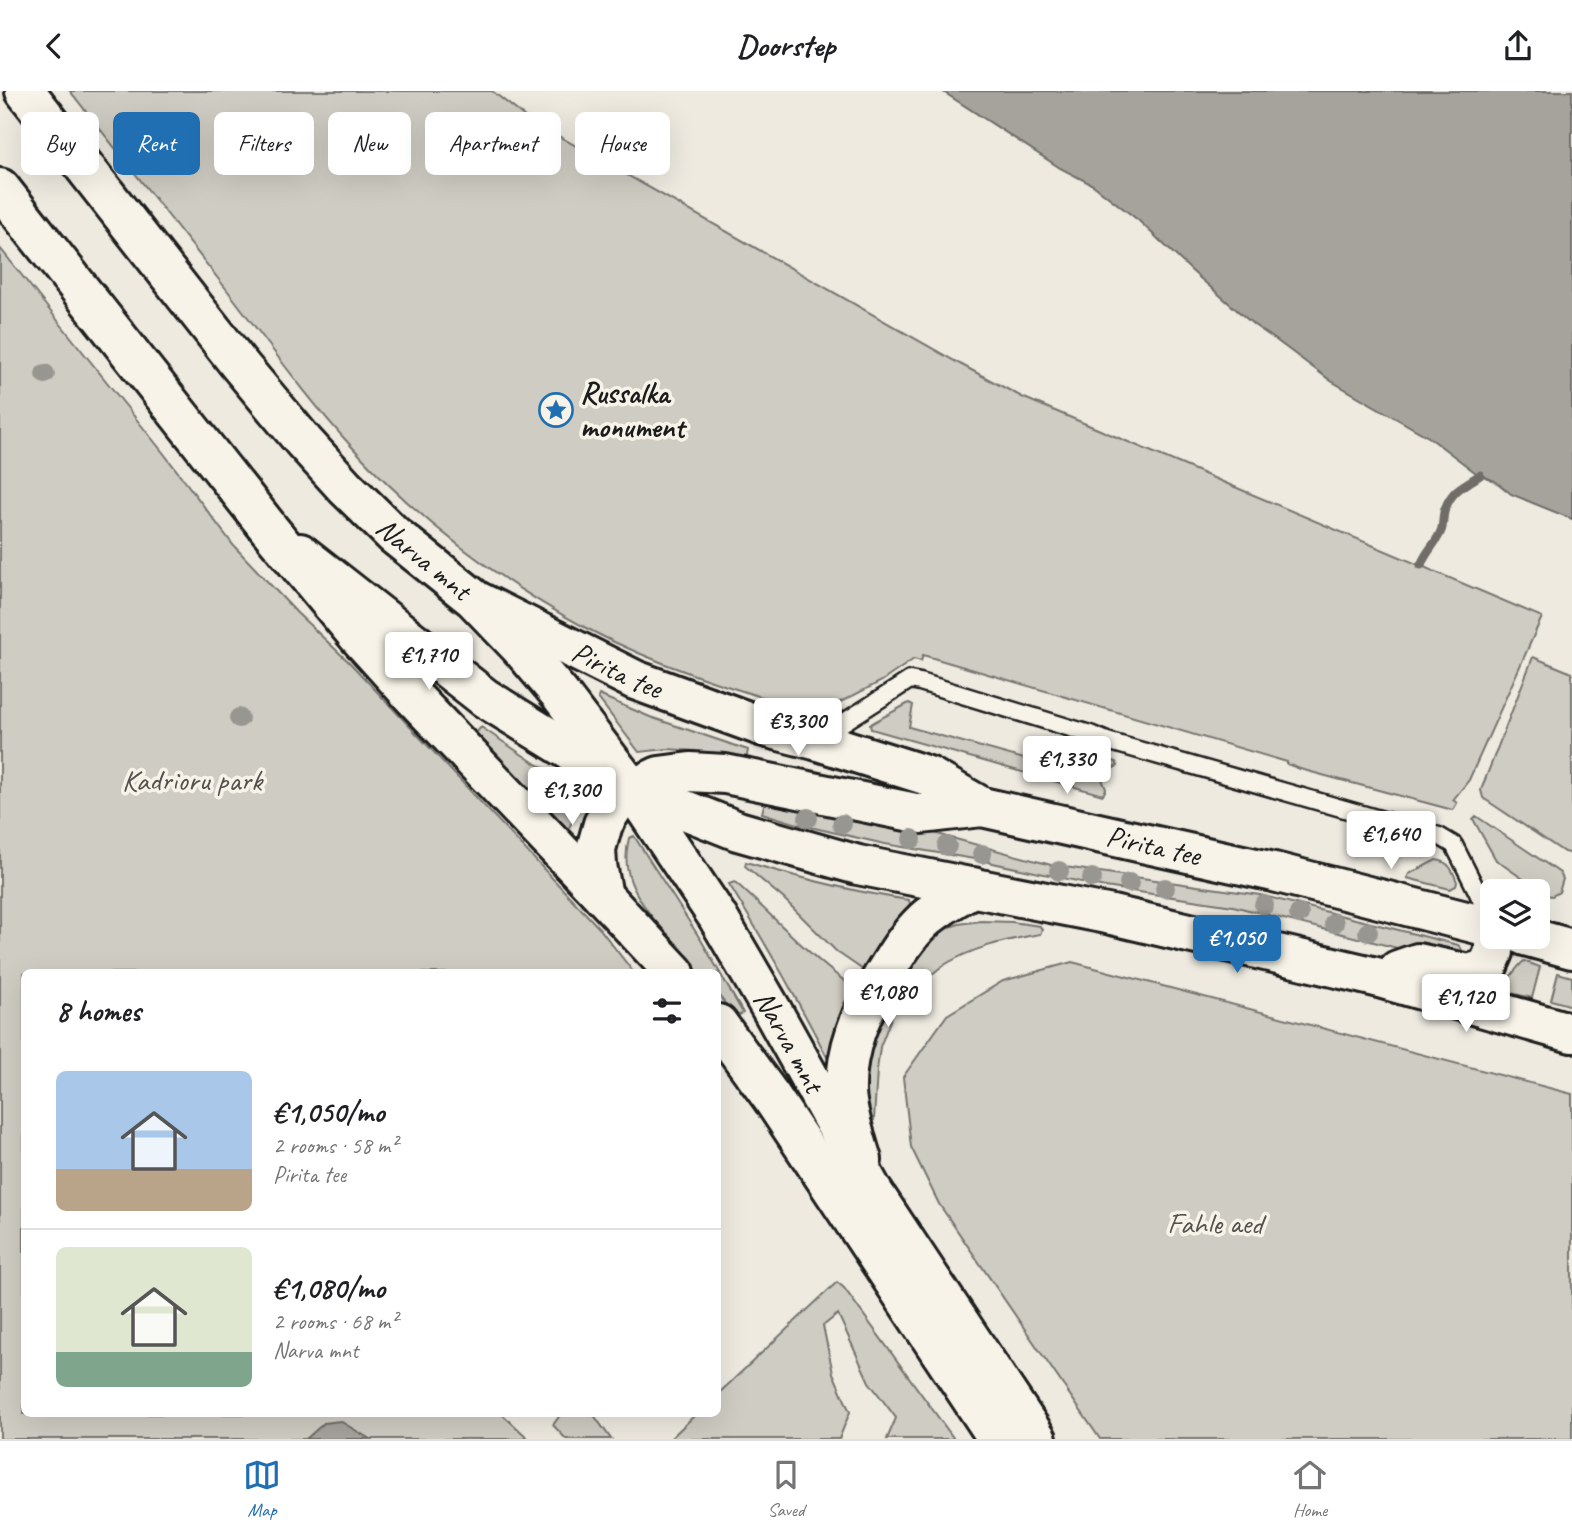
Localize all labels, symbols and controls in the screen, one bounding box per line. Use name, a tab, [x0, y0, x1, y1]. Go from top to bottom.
text: Doorstep	[737, 25, 835, 66]
icon: back	[35, 27, 73, 65]
icon: share	[1499, 27, 1537, 65]
chip: Buy	[21, 112, 99, 175]
chip: Rent	[113, 112, 200, 175]
chip: Filters	[214, 112, 314, 175]
chip: New	[328, 112, 411, 175]
chip: Apartment	[425, 112, 561, 175]
chip: House	[575, 112, 670, 175]
place label: Russalka monument	[580, 374, 687, 446]
place icon: Russalka monument	[537, 391, 575, 429]
street label: Narva mnt	[368, 509, 482, 610]
pin: €1,710	[372, 633, 486, 692]
street label: Pirita tee	[566, 633, 669, 708]
text: €1,710	[401, 640, 457, 669]
pin: €3,300	[741, 699, 855, 758]
text: €3,300	[770, 706, 826, 735]
pin: €1,330	[1010, 737, 1124, 796]
text: €1,330	[1039, 744, 1095, 773]
park label: Kadrioru park	[122, 761, 264, 799]
pin: €1,300	[515, 767, 629, 827]
text: €1,300	[544, 775, 600, 804]
pin: €1,640	[1334, 811, 1448, 871]
street label: Pirita tee	[1103, 817, 1206, 875]
text: €1,640	[1363, 819, 1419, 848]
map controls	[1480, 879, 1550, 949]
button: layers	[1480, 879, 1550, 949]
pin: €1,050	[1180, 915, 1294, 975]
text: €1,050	[1209, 923, 1265, 952]
pin: €1,080	[831, 969, 945, 1029]
pin: €1,120	[1409, 975, 1523, 1034]
text: €1,080	[860, 977, 916, 1006]
text: €1,120	[1438, 982, 1494, 1011]
street label: Narva mnt	[745, 983, 834, 1102]
text: 8 homes	[56, 992, 141, 1030]
icon: filters	[648, 992, 686, 1030]
text: €1,050/mo	[273, 1093, 384, 1131]
icon: home	[112, 1099, 196, 1183]
text: 2 rooms · 58 m²	[273, 1131, 397, 1160]
text: Pirita tee	[273, 1160, 346, 1189]
park label: Fahle aed	[1167, 1204, 1267, 1242]
text: €1,080/mo	[273, 1269, 385, 1307]
icon: home	[112, 1275, 196, 1359]
text: 2 rooms · 68 m²	[273, 1307, 397, 1336]
text: Narva mnt	[273, 1336, 358, 1365]
tab: Map	[243, 1456, 281, 1522]
tab: Saved	[767, 1456, 805, 1522]
tab: Home	[1291, 1456, 1329, 1522]

